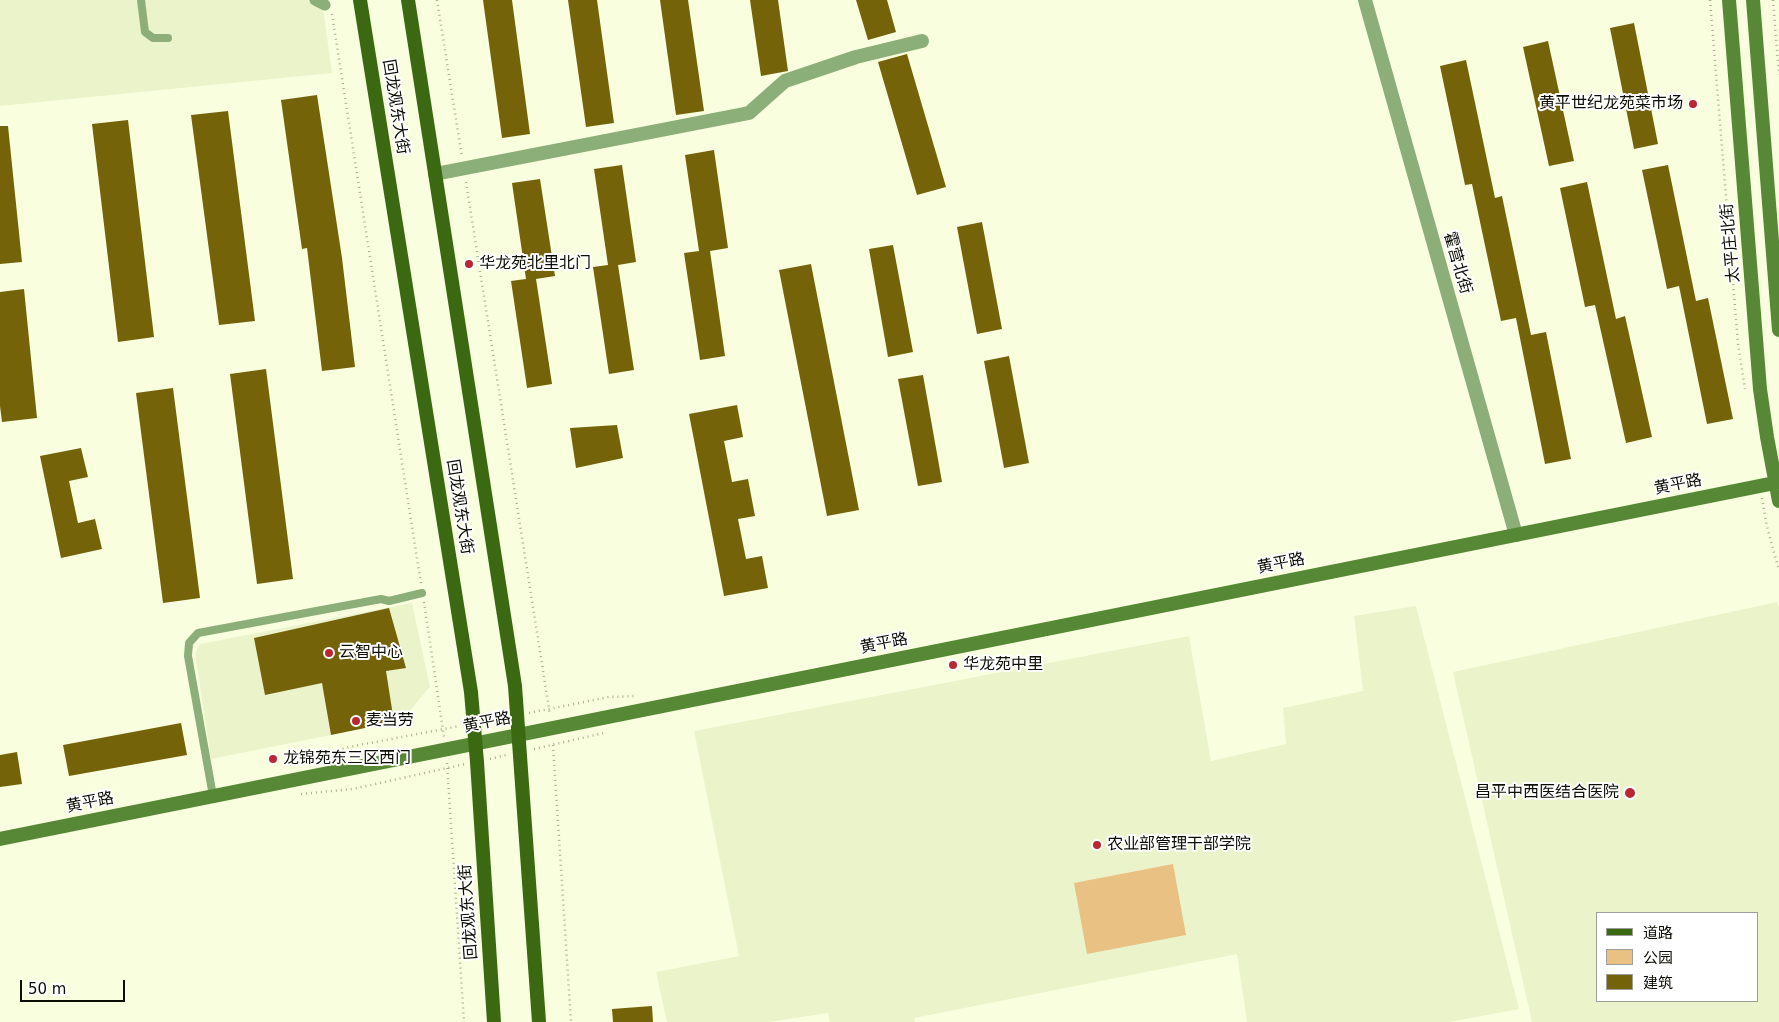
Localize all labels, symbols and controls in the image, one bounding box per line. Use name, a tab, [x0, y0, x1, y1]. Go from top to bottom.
street label: 回龙观东大街	[378, 58, 412, 156]
place label: 黄平世纪龙苑菜市场	[1539, 94, 1683, 114]
marker: 黄平世纪龙苑菜市场	[1687, 98, 1699, 110]
street label: 太平庄北街	[1718, 202, 1744, 284]
street label: 霍营北街	[1439, 230, 1475, 296]
place label: 华龙苑北里北门	[479, 254, 591, 274]
marker: 华龙苑北里北门	[463, 258, 475, 270]
street label: 回龙观东大街	[442, 458, 476, 556]
street label: 黄平路	[1653, 471, 1703, 499]
street label: 黄平路	[1256, 550, 1306, 578]
street label: 黄平路	[859, 630, 909, 658]
place label: 云智中心	[339, 643, 403, 663]
marker: 云智中心	[323, 647, 335, 659]
place label: 华龙苑中里	[963, 655, 1043, 675]
marker: 华龙苑中里	[947, 659, 959, 671]
street label: 黄平路	[462, 709, 512, 737]
place label: 麦当劳	[366, 711, 414, 731]
marker: 麦当劳	[350, 715, 362, 727]
place label: 龙锦苑东三区西门	[283, 749, 411, 769]
marker: 龙锦苑东三区西门	[267, 753, 279, 765]
place label: 昌平中西医结合医院	[1475, 783, 1619, 803]
marker: 昌平中西医结合医院	[1623, 786, 1637, 800]
street label: 黄平路	[65, 789, 115, 817]
place label: 农业部管理干部学院	[1107, 835, 1251, 855]
marker: 农业部管理干部学院	[1091, 839, 1103, 851]
street label: 回龙观东大街	[456, 863, 482, 961]
legend	[1596, 912, 1759, 1002]
text: 道路	[1643, 924, 1673, 942]
text: 公园	[1643, 949, 1673, 967]
scale bar	[22, 970, 128, 1002]
text: 建筑	[1643, 974, 1673, 992]
text: 50 m	[28, 980, 66, 998]

